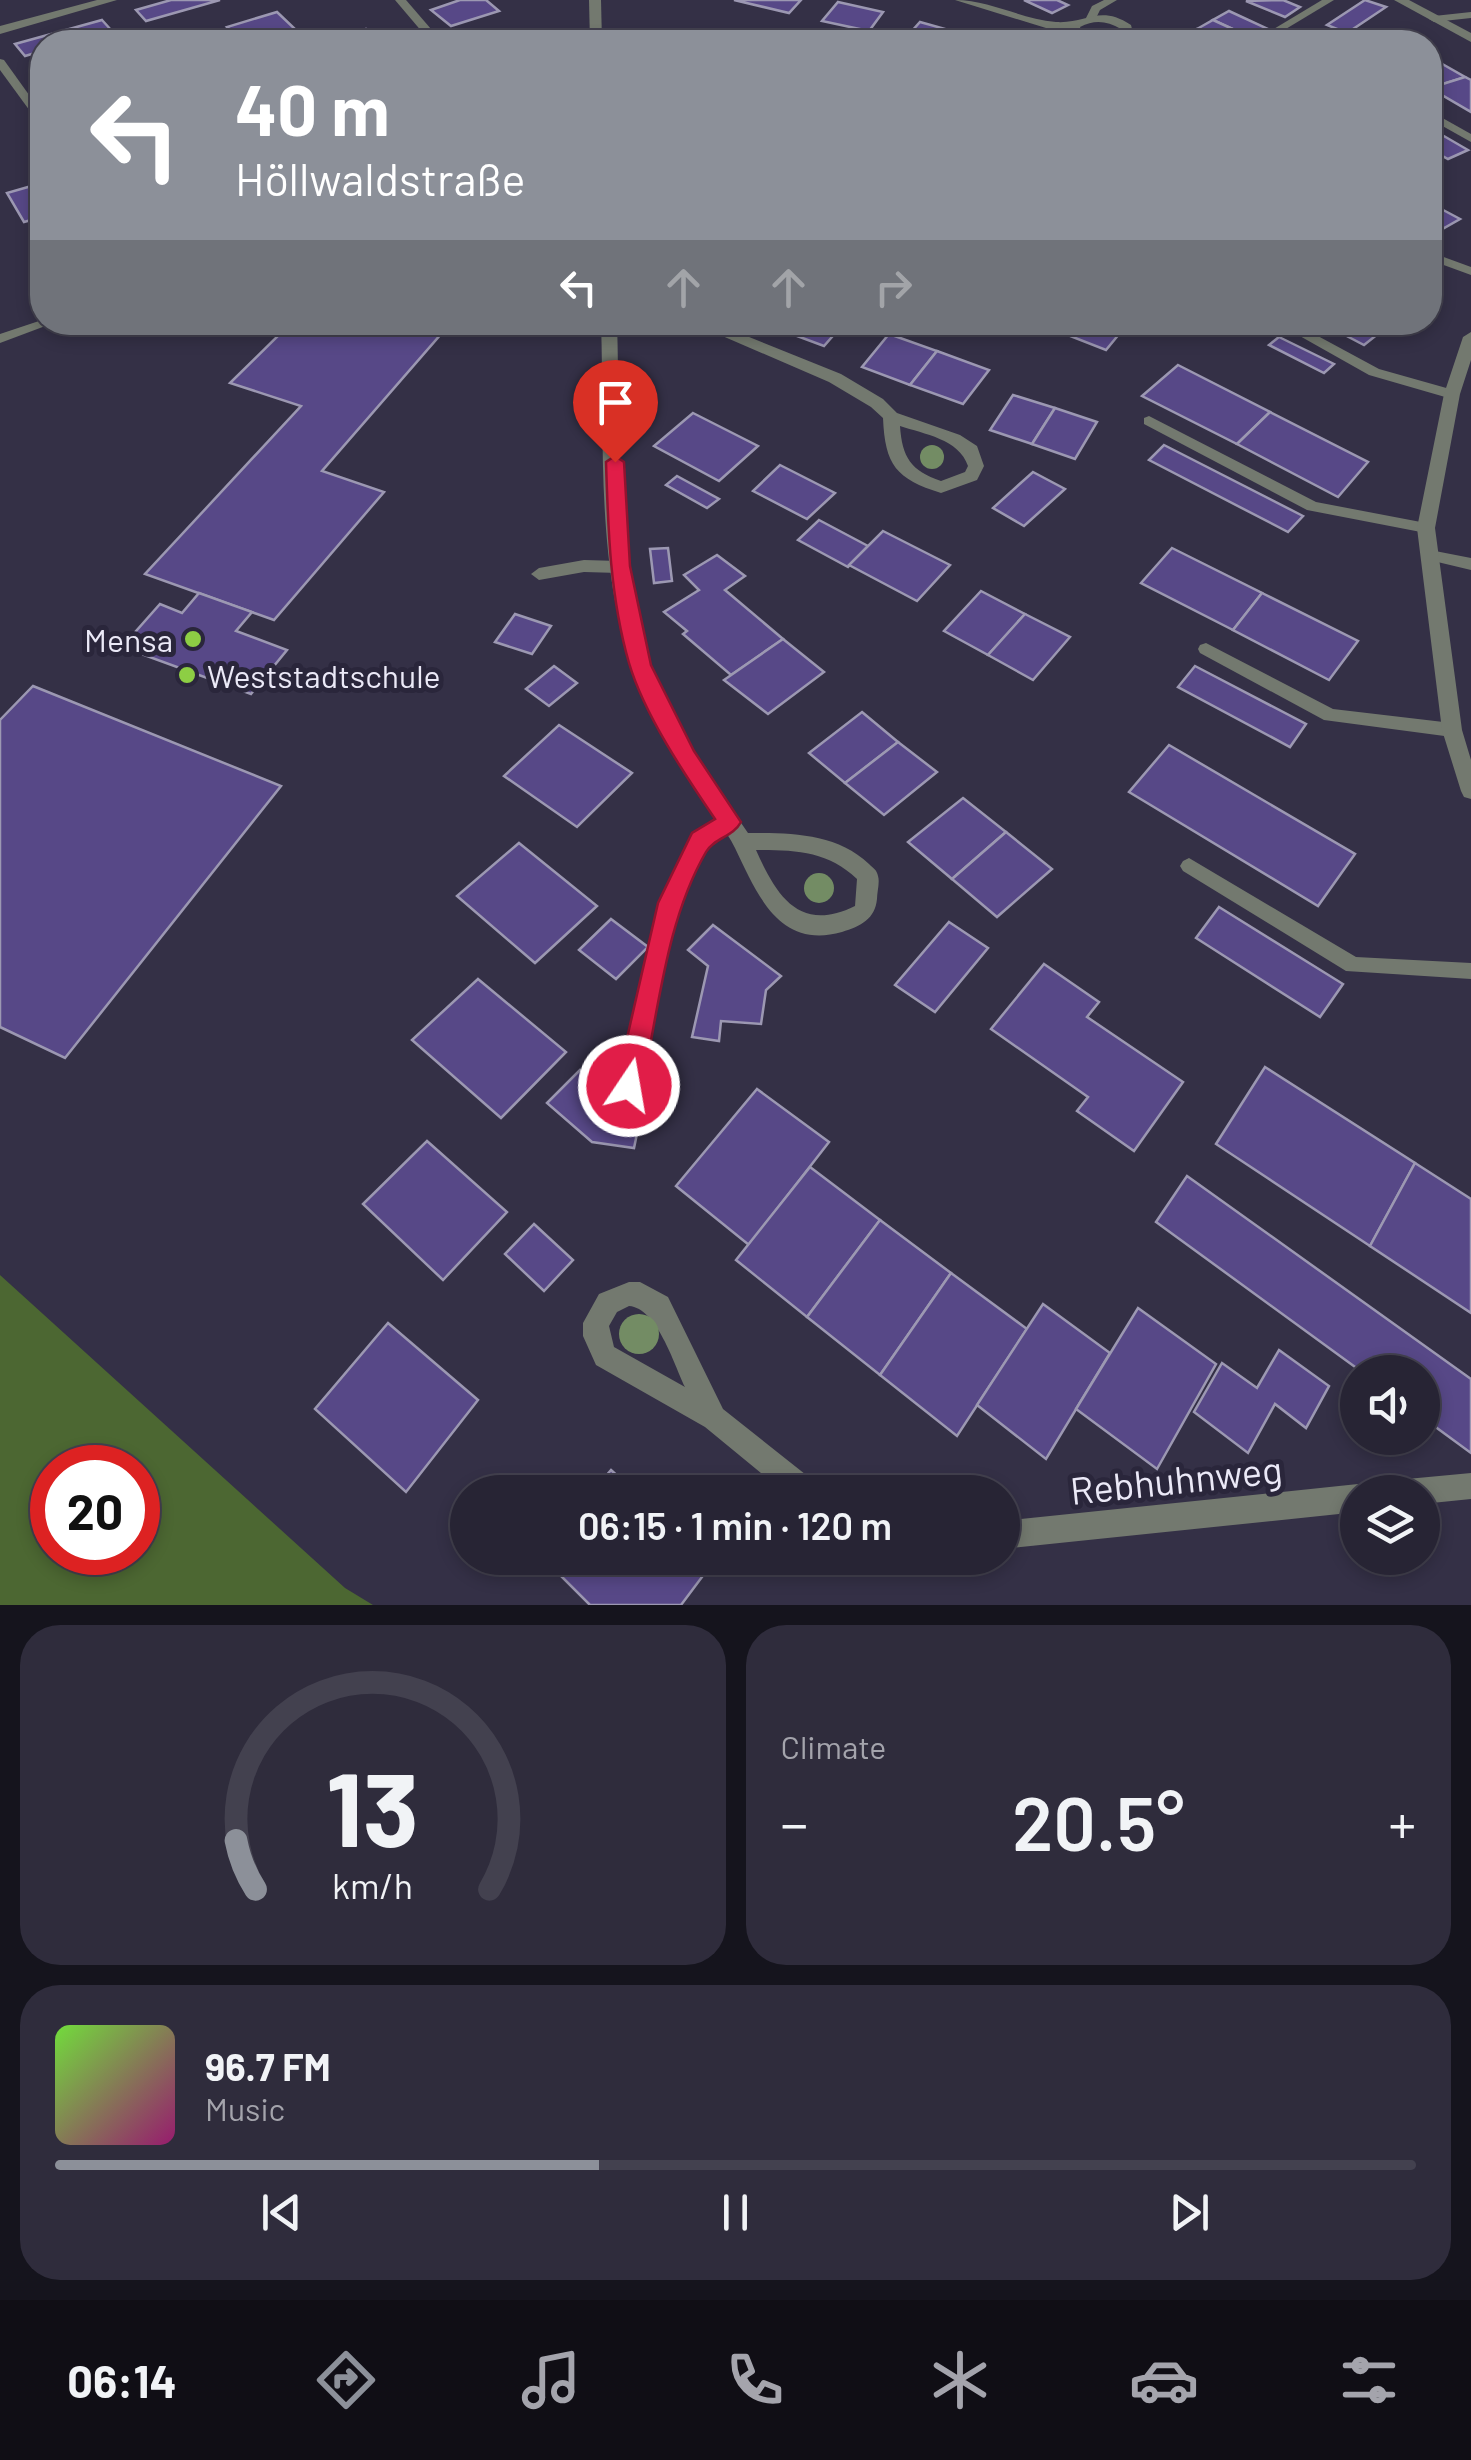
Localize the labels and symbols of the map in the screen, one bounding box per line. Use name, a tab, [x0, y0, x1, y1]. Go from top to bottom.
pin	[573, 360, 658, 463]
place label: Mensa	[84, 620, 173, 658]
marker: Mensa	[182, 628, 204, 650]
place label: Weststadtschule	[207, 656, 441, 694]
marker: Weststadtschule	[176, 664, 198, 686]
position arrow	[577, 1034, 681, 1138]
speed limit sign: 20	[30, 1445, 160, 1575]
street label: Rebhuhnweg	[1068, 1445, 1284, 1513]

